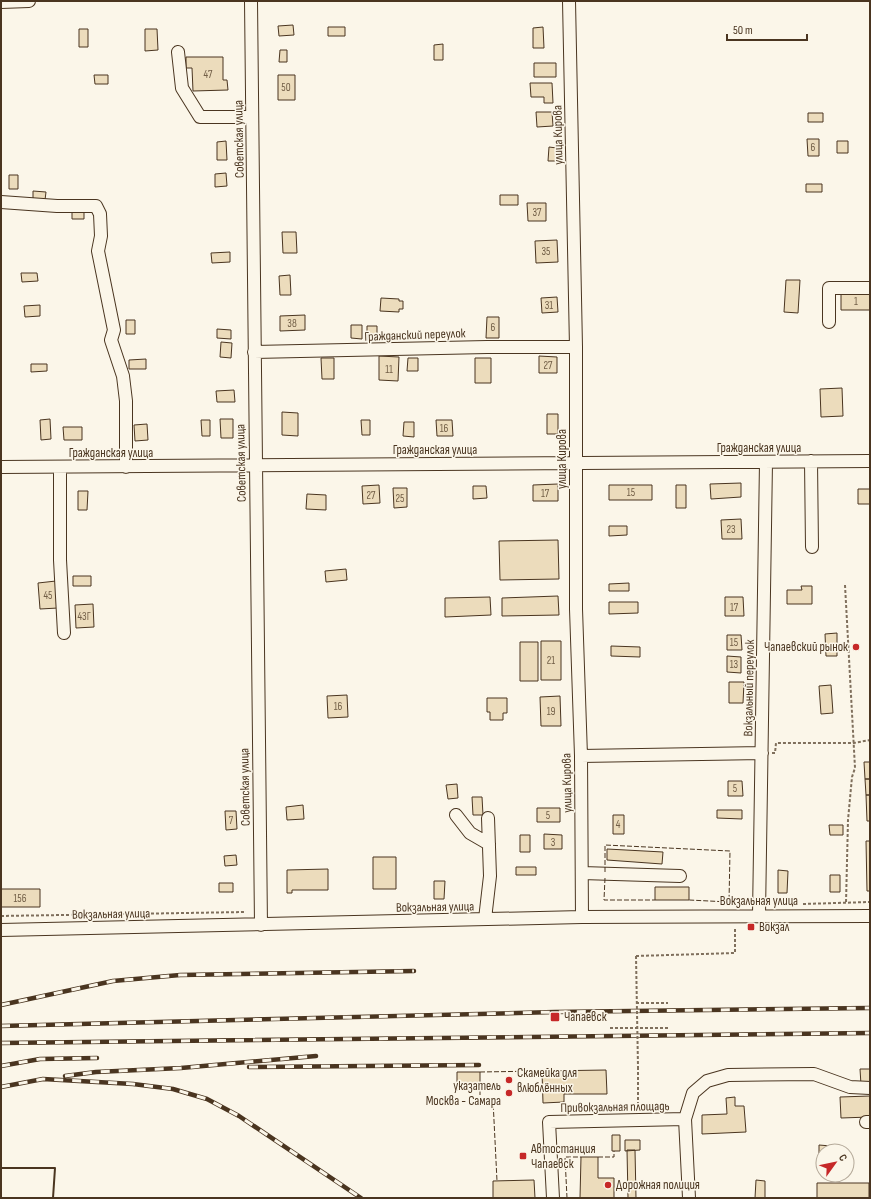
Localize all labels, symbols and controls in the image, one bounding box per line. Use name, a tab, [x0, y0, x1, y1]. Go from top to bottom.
scale bar	[727, 16, 807, 42]
text: 50 m	[733, 23, 753, 38]
house number: 47	[204, 68, 213, 81]
house number: 50	[281, 81, 291, 94]
street label: Советская улица	[230, 100, 248, 178]
street label: улица Кирова	[549, 105, 567, 165]
house number: 6	[811, 141, 816, 154]
house number: 37	[532, 206, 542, 219]
house number: 35	[541, 245, 551, 258]
house number: 1	[854, 295, 858, 308]
house number: 31	[545, 299, 553, 312]
house number: 38	[287, 317, 297, 330]
house number: 6	[491, 321, 496, 334]
street label: Гражданский переулок	[364, 325, 466, 345]
house number: 27	[544, 359, 553, 372]
house number: 11	[385, 363, 393, 376]
house number: 16	[440, 422, 449, 435]
street label: Советская улица	[232, 424, 250, 502]
street label: улица Кирова	[554, 429, 570, 489]
street label: Гражданская улица	[717, 440, 801, 456]
street label: Гражданская улица	[393, 442, 477, 458]
street label: Гражданская улица	[69, 445, 153, 461]
house number: 15	[627, 486, 635, 499]
house number: 17	[541, 487, 550, 500]
house number: 27	[367, 489, 376, 502]
house number: 25	[396, 492, 404, 505]
house number: 23	[726, 523, 736, 536]
house number: 45	[43, 589, 53, 602]
house number: 17	[730, 601, 739, 614]
house number: 43Г	[77, 610, 91, 623]
house number: 15	[730, 636, 738, 649]
street label: Вокзальный переулок	[740, 639, 758, 737]
place label: Чапаевский рынок	[764, 639, 848, 655]
marker: Чапаевский рынок	[851, 642, 861, 652]
house number: 21	[547, 654, 555, 667]
house number: 13	[730, 658, 739, 671]
house number: 16	[334, 700, 343, 713]
house number: 19	[547, 705, 555, 718]
street label: Советская улица	[236, 748, 254, 826]
street label: улица Кирова	[558, 753, 576, 813]
house number: 5	[733, 782, 737, 795]
house number: 5	[546, 809, 550, 822]
house number: 7	[229, 814, 234, 827]
house number: 4	[616, 818, 621, 831]
house number: 3	[551, 836, 556, 849]
house number: 156	[13, 892, 27, 905]
street label: Вокзальная улица	[720, 893, 798, 909]
street label: Вокзальная улица	[396, 898, 474, 916]
street label: Вокзальная улица	[72, 905, 150, 923]
place label: Вокзал	[759, 919, 790, 935]
marker: Вокзал	[746, 922, 756, 932]
place label: Чапаевск	[564, 1009, 607, 1025]
marker: Чапаевск	[549, 1011, 561, 1023]
place label: Скамейка для влюблённых	[517, 1065, 577, 1096]
marker: Скамейка для влюблённых	[504, 1075, 514, 1085]
place label: указатель Москва - Самара	[426, 1078, 501, 1109]
marker: указатель Москва - Самара	[504, 1088, 514, 1098]
street label: Привокзальная площадь	[560, 1098, 670, 1116]
place label: Автостанция Чапаевск	[530, 1141, 596, 1172]
north arrow	[815, 1143, 855, 1183]
marker: Автостанция Чапаевск	[518, 1151, 528, 1161]
text: С	[836, 1152, 850, 1164]
place label: Дорожная полиция	[616, 1177, 700, 1193]
marker: Дорожная полиция	[603, 1180, 613, 1190]

